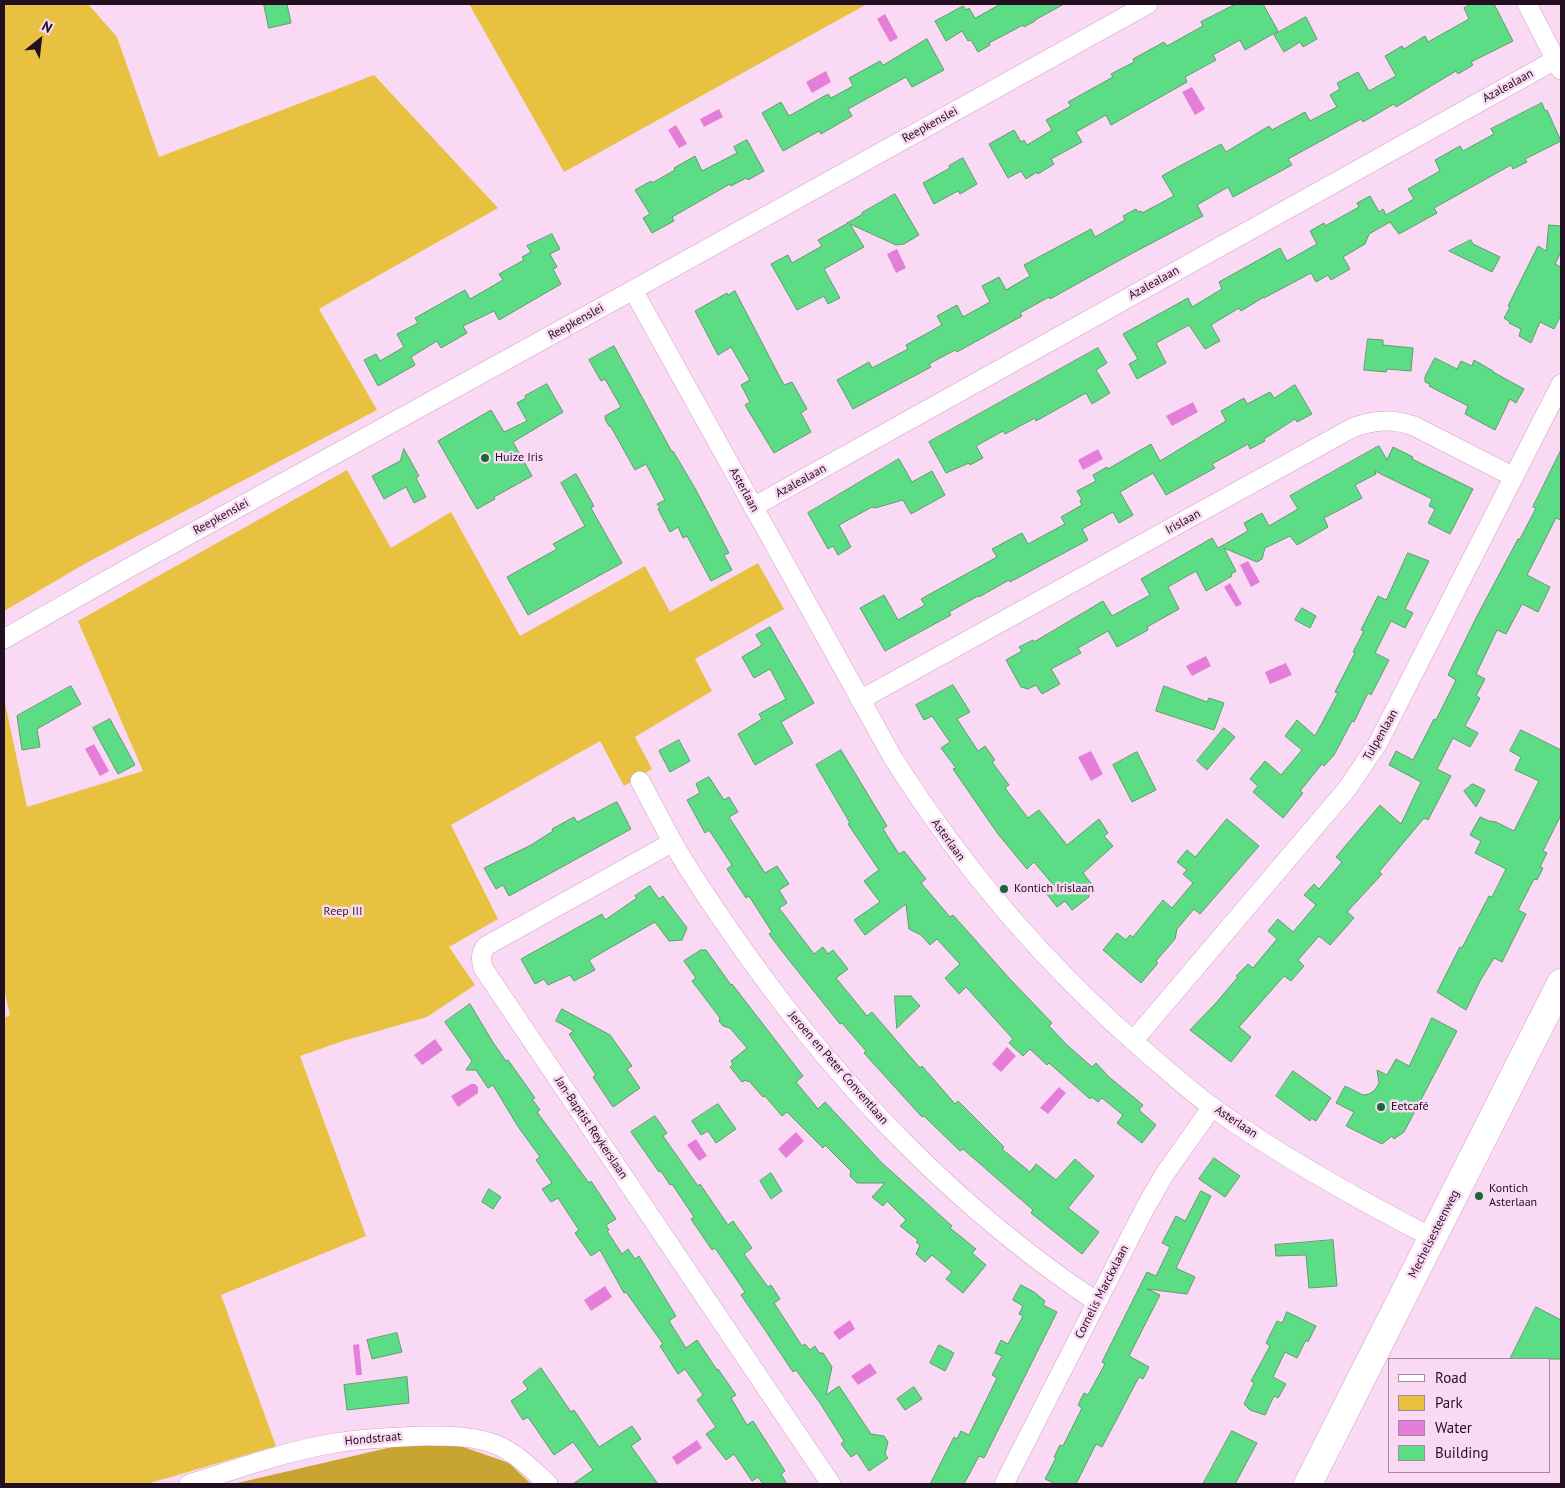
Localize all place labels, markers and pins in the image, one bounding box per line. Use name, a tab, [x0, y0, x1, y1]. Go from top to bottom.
place label: Huize Iris	[495, 451, 543, 465]
marker: Huize Iris	[479, 452, 491, 464]
place label: Kontich Irislaan	[1014, 882, 1094, 896]
marker: Kontich Irislaan	[998, 883, 1010, 895]
place label: Eetcafé	[1391, 1100, 1429, 1114]
marker: Eetcafé	[1375, 1101, 1387, 1113]
place label: Kontich Asterlaan	[1489, 1182, 1537, 1210]
marker: Kontich Asterlaan	[1473, 1190, 1485, 1202]

